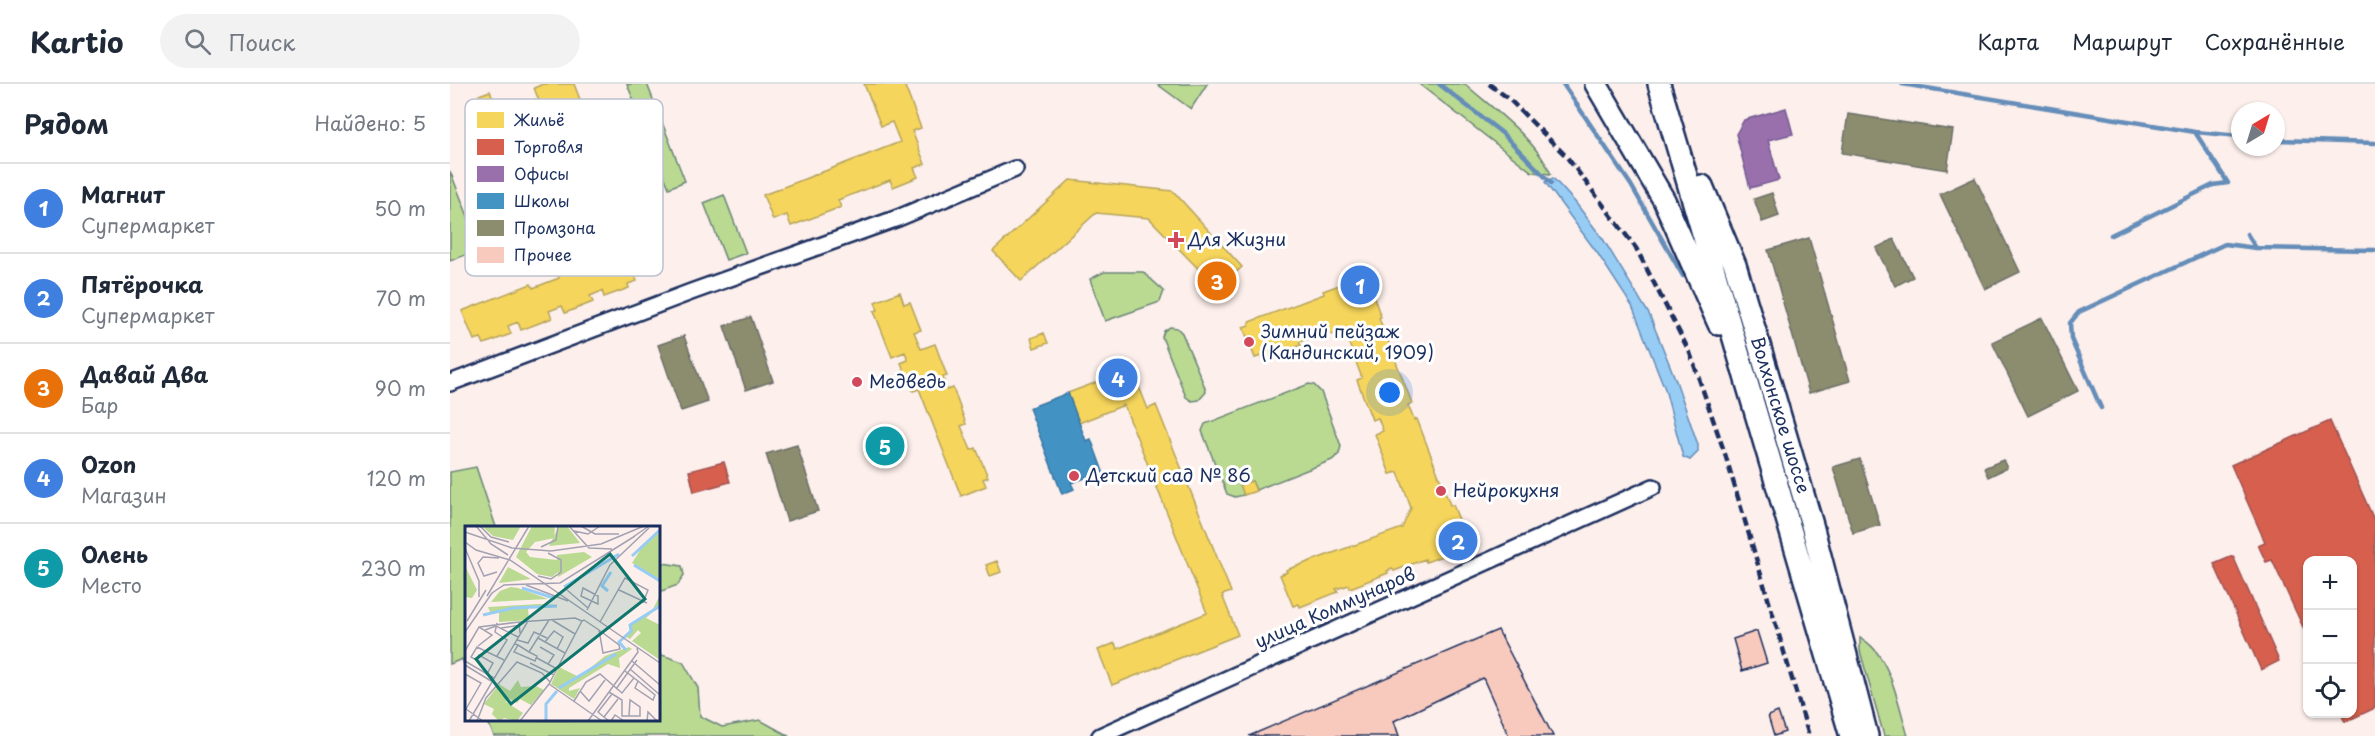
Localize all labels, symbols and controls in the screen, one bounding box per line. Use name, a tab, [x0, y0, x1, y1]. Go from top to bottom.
search box	[160, 14, 580, 68]
text: Kartio	[30, 20, 124, 63]
icon: search	[181, 25, 214, 58]
text: Поиск	[229, 25, 295, 58]
text: Карта	[1978, 25, 2039, 57]
text: Маршрут	[2072, 25, 2172, 57]
text: Сохранённые	[2205, 25, 2345, 57]
legend	[465, 99, 663, 276]
north arrow	[2231, 102, 2285, 156]
text: Рядом	[24, 104, 109, 143]
text: Жильё	[513, 107, 564, 131]
text: Найдено: 5	[315, 108, 426, 138]
text: Торговля	[514, 134, 583, 158]
text: Офисы	[514, 161, 569, 185]
text: Магнит	[81, 177, 165, 210]
text: Школы	[514, 188, 570, 212]
text: 1	[39, 193, 48, 223]
text: 50 m	[374, 193, 426, 223]
text: Супермаркет	[81, 210, 214, 240]
text: Промзона	[514, 215, 595, 239]
place label: Для Жизни	[1187, 225, 1286, 252]
marker: Для Жизни	[1169, 233, 1183, 247]
text: Прочее	[514, 242, 572, 266]
pin: 3	[1198, 258, 1236, 304]
pin: 1	[1340, 262, 1380, 308]
text: Пятёрочка	[81, 267, 203, 300]
text: 2	[36, 283, 51, 313]
text: 70 m	[376, 283, 426, 313]
text: Супермаркет	[81, 300, 214, 330]
place label: Зимний пейзаж (Кандинский, 1909)	[1261, 317, 1434, 365]
street label: Волхонское шоссе	[1745, 333, 1818, 496]
marker: Зимний пейзаж (Кандинский, 1909)	[1242, 335, 1256, 349]
pin: 4	[1098, 356, 1138, 400]
text: Давай Два	[81, 357, 208, 390]
place label: Медведь	[869, 367, 946, 394]
text: 3	[37, 373, 50, 403]
text: 90 m	[375, 373, 426, 403]
marker: Медведь	[850, 375, 864, 389]
your location	[1375, 378, 1404, 407]
text: Бар	[81, 390, 118, 420]
pin: 5	[866, 424, 904, 469]
text: Ozon	[81, 447, 136, 480]
place label: Детский сад № 86	[1085, 461, 1251, 488]
text: 4	[37, 463, 50, 493]
text: 120 m	[367, 463, 426, 493]
marker: Детский сад № 86	[1067, 469, 1081, 483]
place label: Нейрокухня	[1453, 476, 1559, 503]
text: Магазин	[81, 480, 167, 510]
marker: Нейрокухня	[1434, 484, 1448, 498]
pin: 2	[1438, 518, 1478, 564]
inset map	[465, 526, 660, 721]
text: Олень	[81, 537, 148, 570]
text: 5	[37, 553, 50, 583]
text: 230 m	[361, 553, 426, 583]
map controls	[2303, 556, 2357, 718]
button: +	[2303, 556, 2357, 610]
street label: улица Коммунаров	[1250, 559, 1419, 654]
text: Место	[81, 570, 142, 600]
button: −	[2303, 610, 2357, 664]
button: locate	[2303, 664, 2357, 718]

